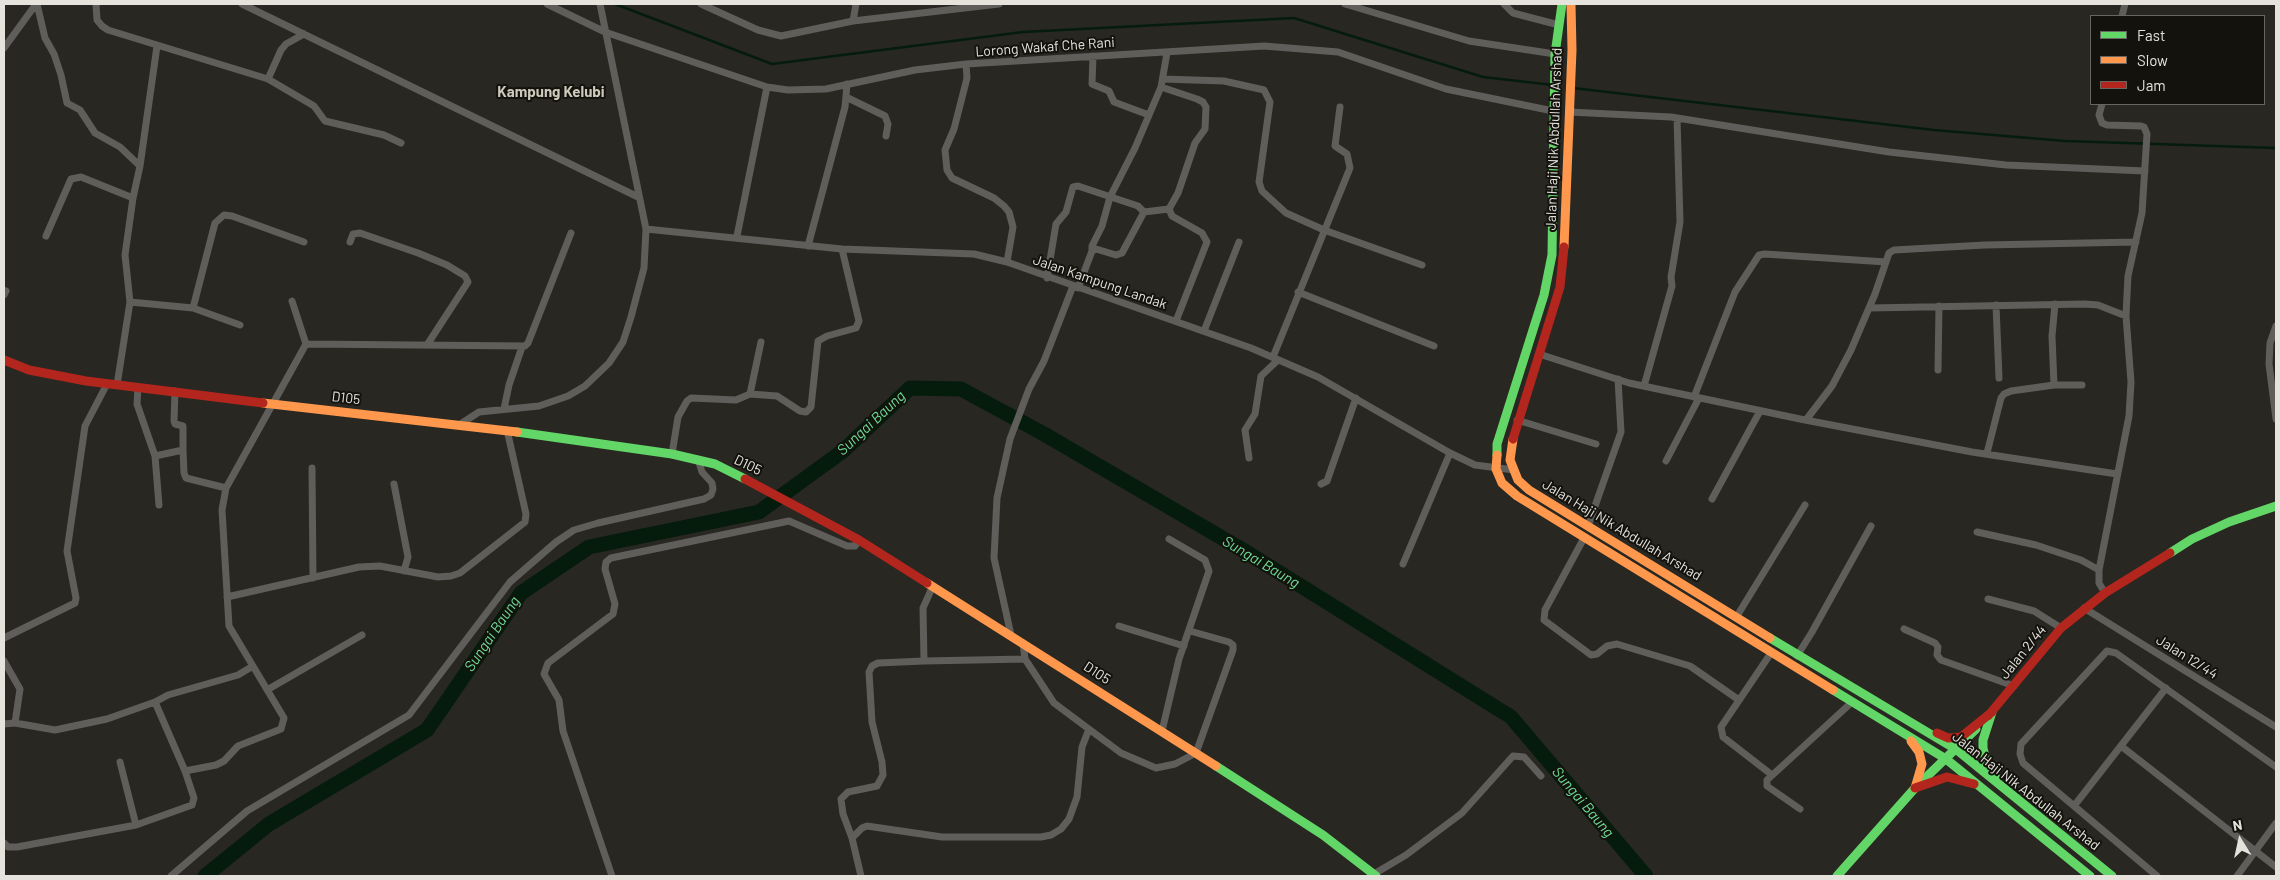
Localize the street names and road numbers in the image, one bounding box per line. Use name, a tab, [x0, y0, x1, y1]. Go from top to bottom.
street label: Lorong Wakaf Che Rani	[975, 34, 1115, 60]
street label: Jalan Haji Nik Abdullah Arshad	[1542, 47, 1566, 231]
street label: Jalan Kampung Landak	[1031, 251, 1169, 313]
street label: D105	[331, 388, 361, 408]
street label: D105	[731, 451, 765, 479]
street label: Jalan Haji Nik Abdullah Arshad	[1539, 476, 1705, 584]
street label: Jalan 2/44	[1996, 622, 2050, 682]
street label: Jalan 12/44	[2153, 631, 2221, 683]
street label: D105	[1080, 658, 1114, 688]
street label: Jalan Haji Nik Abdullah Arshad	[1949, 728, 2103, 854]

